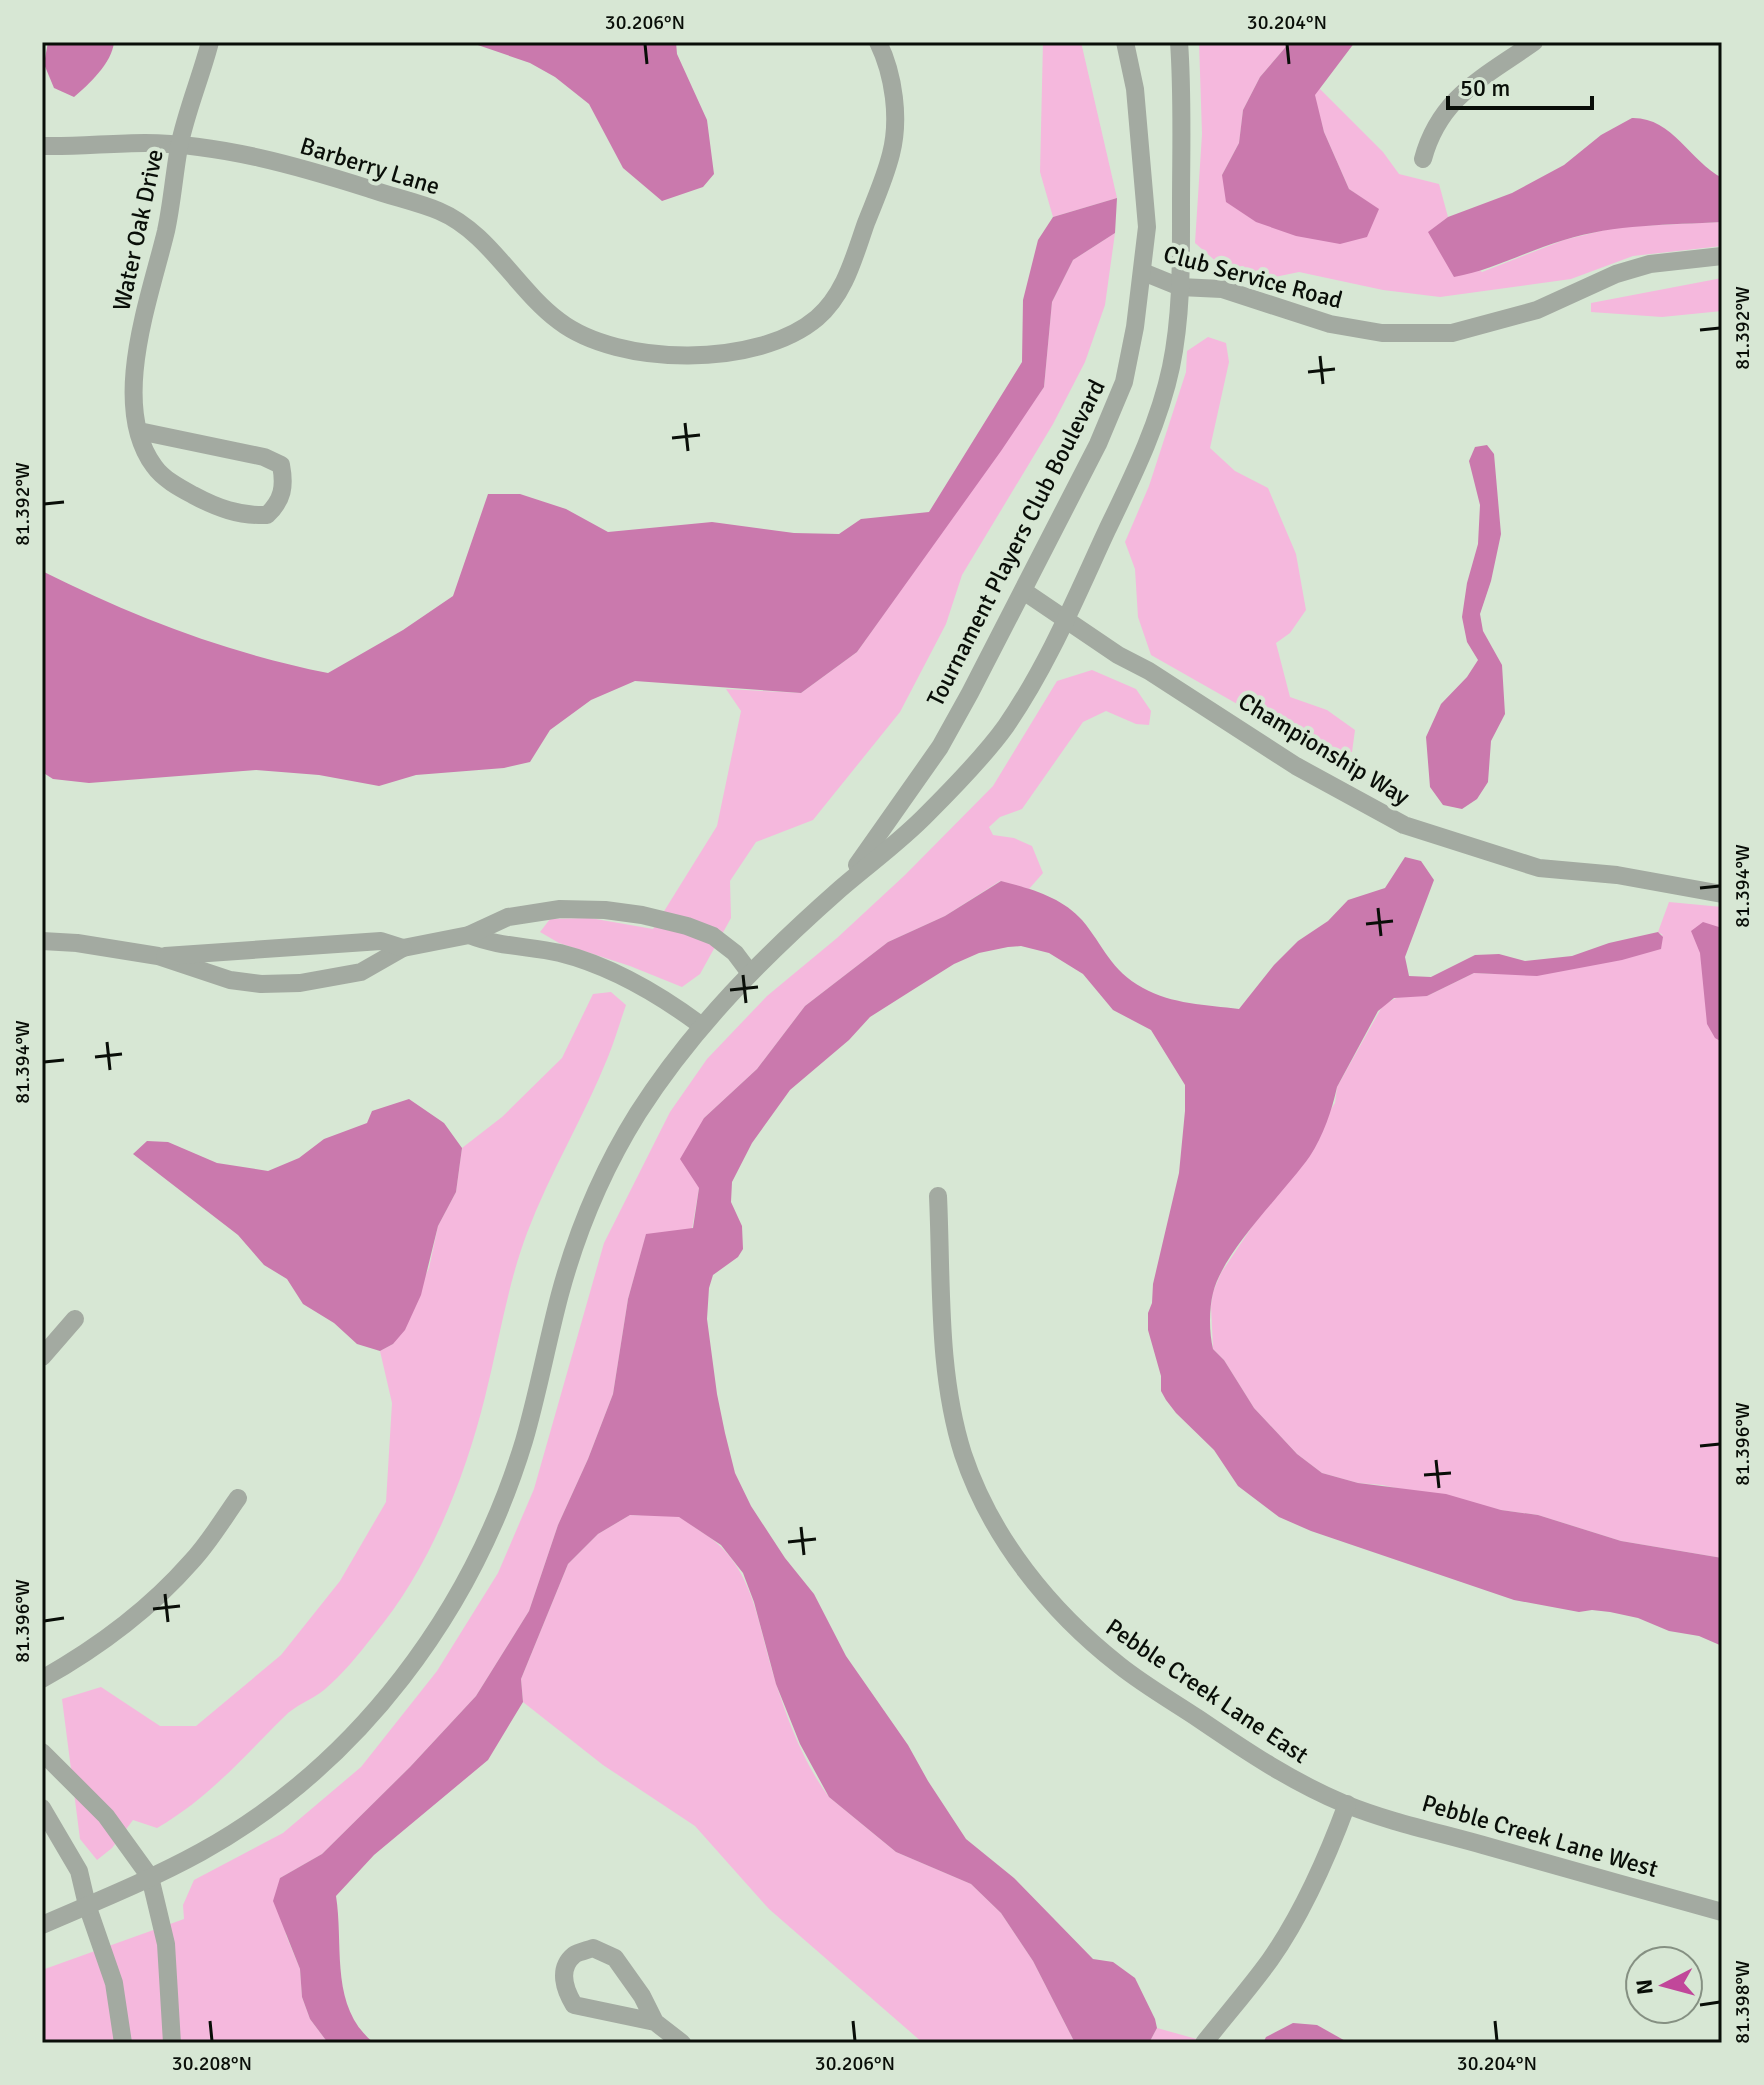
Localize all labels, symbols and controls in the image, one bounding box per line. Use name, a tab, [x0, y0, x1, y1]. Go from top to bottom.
text: 30.206°N	[605, 10, 685, 35]
text: 30.204°N	[1247, 10, 1327, 35]
scale bar	[1448, 60, 1592, 110]
text: 50 m	[1460, 73, 1510, 103]
street label: Barberry Lane	[297, 131, 443, 201]
street label: Water Oak Drive	[106, 146, 170, 314]
street label: Club Service Road	[1160, 239, 1346, 315]
text: 81.392°W	[1730, 286, 1755, 370]
street label: Tournament Players Club Boulevard	[920, 375, 1112, 711]
text: 81.392°W	[10, 462, 35, 546]
street label: Championship Way	[1233, 686, 1415, 812]
text: 81.394°W	[1730, 844, 1755, 928]
text: 81.394°W	[10, 1020, 35, 1104]
text: 81.396°W	[1730, 1402, 1755, 1486]
text: 81.396°W	[10, 1579, 35, 1663]
street label: Pebble Creek Lane East	[1100, 1612, 1314, 1770]
street label: Pebble Creek Lane West	[1419, 1788, 1661, 1884]
north arrow	[1624, 1945, 1704, 2025]
text: 81.398°W	[1730, 1960, 1755, 2044]
text: N	[1630, 1978, 1659, 1996]
text: 30.208°N	[172, 2051, 252, 2076]
text: 30.206°N	[815, 2051, 895, 2076]
text: 30.204°N	[1457, 2051, 1537, 2076]

